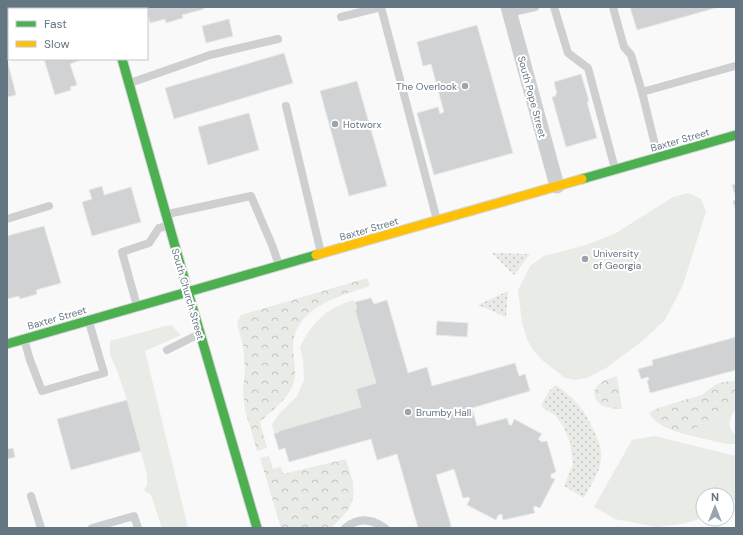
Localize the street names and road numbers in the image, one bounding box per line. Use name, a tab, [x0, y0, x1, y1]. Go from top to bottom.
street label: South Pope Street	[515, 55, 549, 139]
street label: Baxter Street	[649, 125, 711, 155]
street label: Baxter Street	[338, 214, 400, 244]
street label: South Church Street	[169, 247, 207, 341]
street label: Baxter Street	[26, 303, 88, 333]

